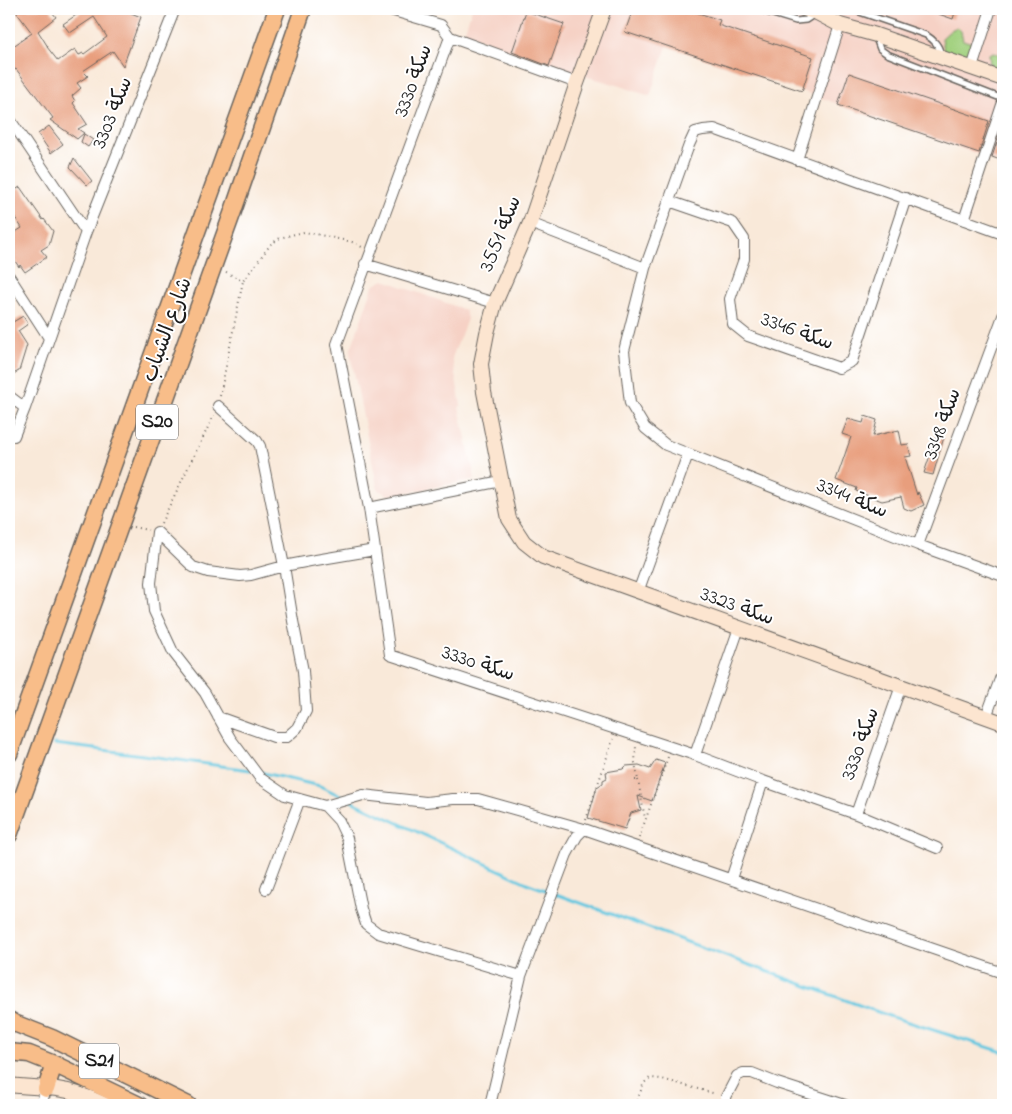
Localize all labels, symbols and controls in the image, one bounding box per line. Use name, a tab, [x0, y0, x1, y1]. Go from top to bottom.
street label: سكة 3330	[387, 40, 441, 122]
street label: سكة 3303	[85, 72, 141, 154]
street label: سكة 3551	[472, 191, 530, 277]
street label: شارع الشباب	[135, 273, 201, 387]
street label: سكة 3346	[756, 305, 838, 359]
street label: سكة 3348	[916, 384, 970, 464]
road number: S20	[136, 404, 178, 440]
street label: سكة 3344	[812, 471, 892, 527]
street label: سكة 3323	[696, 580, 778, 634]
street label: سكة 3330	[438, 638, 518, 690]
street label: سكة 3330	[834, 703, 888, 785]
road number: S21	[79, 1044, 119, 1078]

